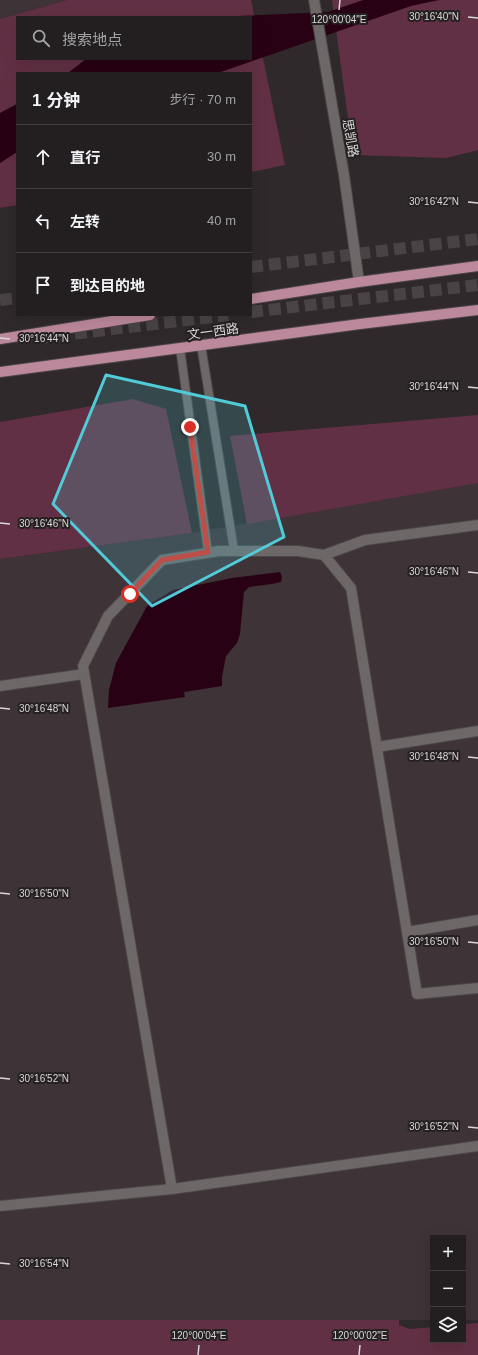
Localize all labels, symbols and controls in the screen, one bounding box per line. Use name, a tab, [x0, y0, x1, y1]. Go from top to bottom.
text: 30°16'40"N	[409, 11, 459, 22]
text: 120°00'04"E	[311, 14, 367, 25]
search box	[16, 16, 252, 60]
icon: search	[30, 27, 52, 49]
text: 搜索地点	[62, 31, 122, 48]
text: 1 分钟	[32, 91, 80, 110]
text: 步行 · 70 m	[170, 92, 236, 107]
street label: 思凯路	[340, 118, 361, 159]
icon: ahead	[32, 146, 54, 168]
text: 直行	[70, 149, 100, 166]
text: 30 m	[207, 149, 236, 164]
text: 30°16'42"N	[409, 196, 459, 207]
icon: left	[32, 210, 54, 232]
text: 左转	[70, 213, 100, 230]
text: 40 m	[207, 213, 236, 228]
icon: arrive	[32, 274, 54, 296]
text: 到达目的地	[70, 277, 145, 294]
street label: 文一西路	[186, 320, 240, 343]
text: 30°16'44"N	[19, 333, 69, 344]
text: 30°16'44"N	[409, 381, 459, 392]
route end	[181, 418, 199, 436]
text: 30°16'46"N	[19, 518, 69, 529]
text: 30°16'46"N	[409, 566, 459, 577]
route start	[121, 585, 139, 603]
text: 30°16'48"N	[19, 703, 69, 714]
text: 30°16'48"N	[409, 751, 459, 762]
text: 30°16'50"N	[19, 888, 69, 899]
text: 30°16'50"N	[409, 936, 459, 947]
text: 30°16'52"N	[19, 1073, 69, 1084]
text: 30°16'52"N	[409, 1121, 459, 1132]
map controls	[430, 1235, 466, 1343]
button: +	[430, 1235, 466, 1271]
text: 30°16'54"N	[19, 1258, 69, 1269]
button: −	[430, 1271, 466, 1307]
button: layers	[430, 1307, 466, 1343]
text: 120°00'04"E	[171, 1330, 227, 1341]
text: 120°00'02"E	[332, 1330, 388, 1341]

